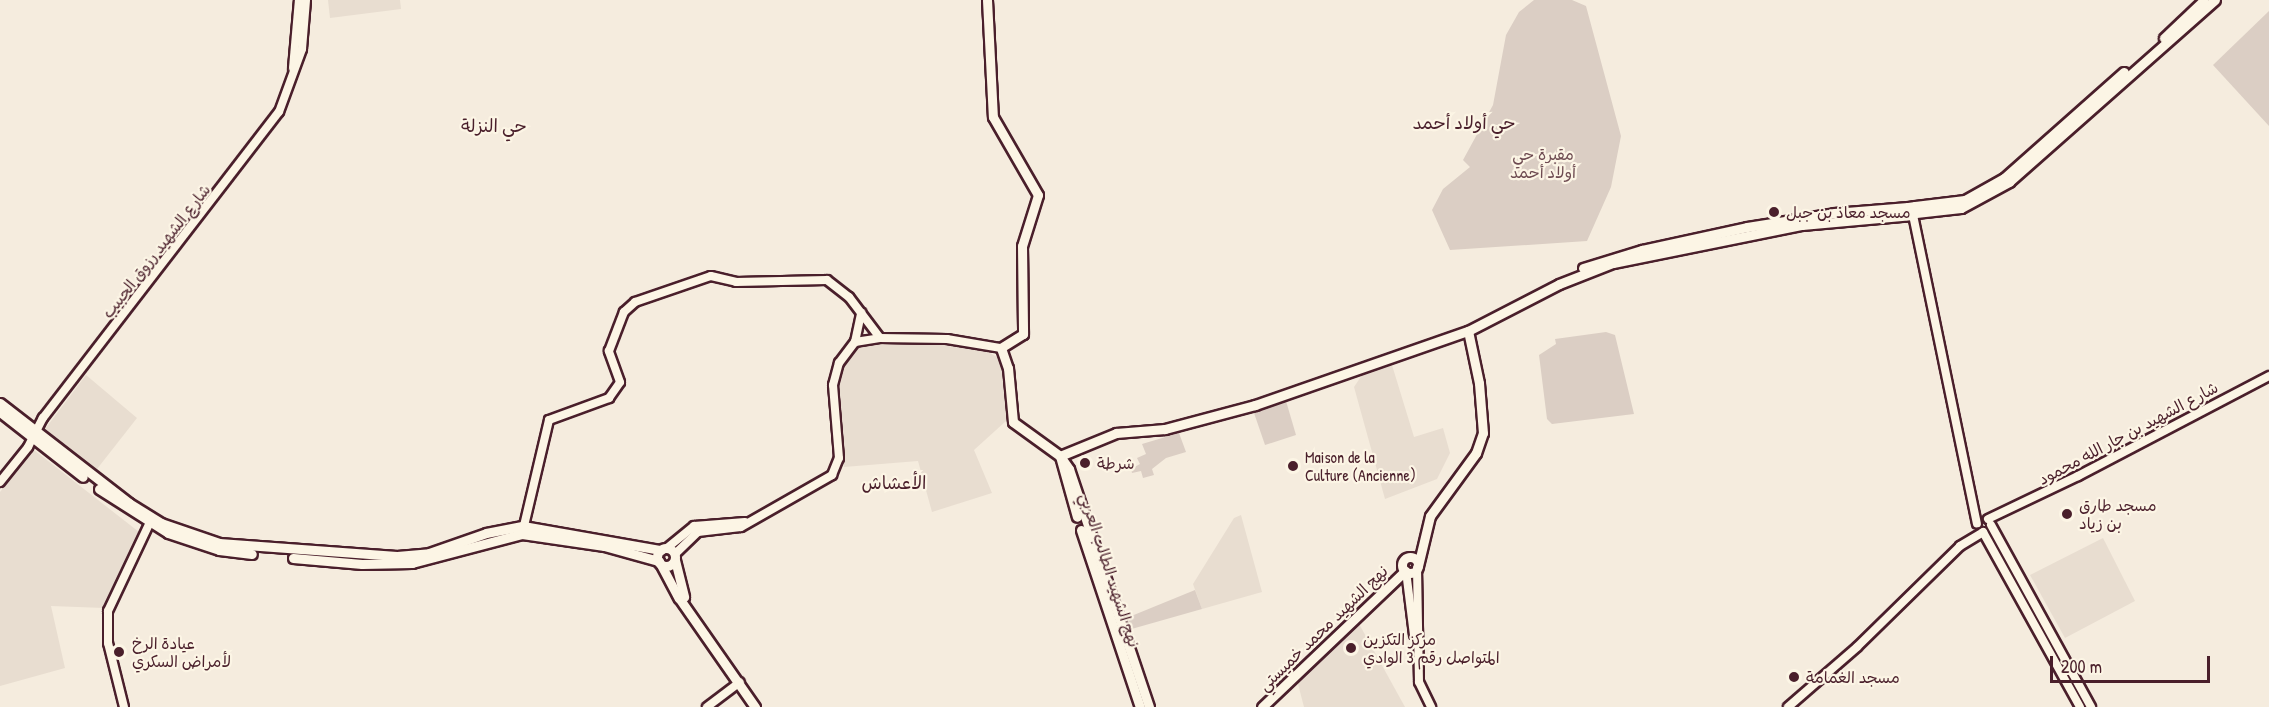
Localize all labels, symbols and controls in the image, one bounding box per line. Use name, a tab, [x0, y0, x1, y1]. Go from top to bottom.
district label: حي أولاد أحمد	[1412, 112, 1516, 134]
district label: حي النزلة	[461, 115, 527, 137]
park label: مقبرة حي أولاد أحمد	[1510, 144, 1576, 182]
street label: شارع الشهيد رزوق الحبيب	[98, 180, 214, 322]
place label: مسجد معاذ بن جبل	[1786, 202, 1911, 222]
marker: مسجد معاذ بن جبل	[1767, 205, 1781, 219]
street label: شارع الشهيد بن جار الله محمود	[2035, 377, 2221, 489]
place label: Maison de la Culture (Ancienne)	[1305, 447, 1416, 485]
place label: شرطة	[1097, 453, 1135, 473]
marker: شرطة	[1078, 456, 1092, 470]
marker: Maison de la Culture (Ancienne)	[1286, 459, 1300, 473]
district label: الأعشاش	[862, 472, 926, 494]
street label: نهج الشهيد الطالب العربي	[1076, 491, 1144, 649]
place label: مسجد طارق بن زياد	[2079, 495, 2157, 533]
marker: مسجد طارق بن زياد	[2060, 507, 2074, 521]
street label: نهج الشهيد محمد خميستي	[1254, 561, 1392, 695]
place label: مركز التكزين المتواصل رقم 3 الوادي	[1363, 629, 1500, 667]
place label: عيادة الرخ لأمراض السكري	[132, 633, 231, 671]
marker: مركز التكزين المتواصل رقم 3 الوادي	[1344, 641, 1358, 655]
marker: عيادة الرخ لأمراض السكري	[110, 643, 128, 661]
scale bar	[2053, 644, 2214, 682]
text: 200 m	[2061, 654, 2102, 679]
place label: مسجد الغمامة	[1806, 667, 1900, 687]
marker: مسجد الغمامة	[1787, 670, 1801, 684]

